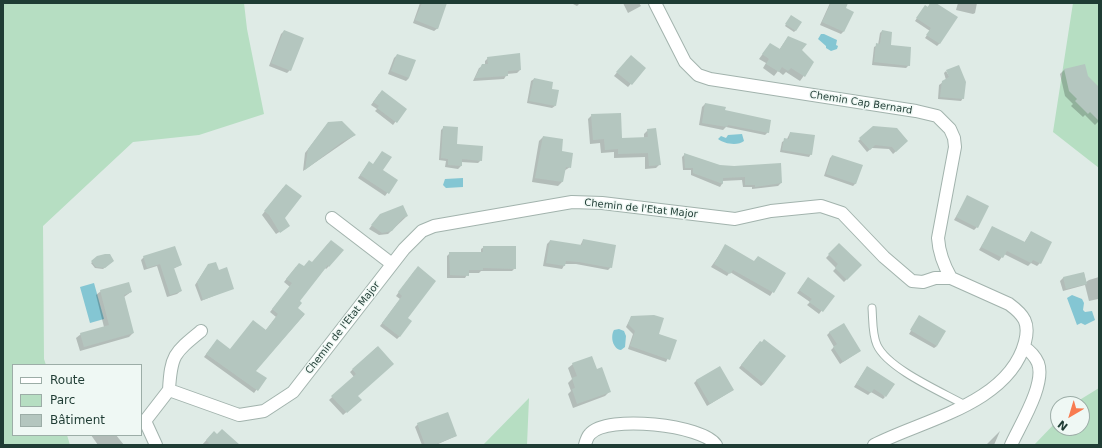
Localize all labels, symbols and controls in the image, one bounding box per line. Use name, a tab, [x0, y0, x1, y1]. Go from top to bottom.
street label: Chemin Cap Bernard	[809, 89, 913, 117]
street label: Chemin de l'Etat Major	[584, 197, 698, 221]
street label: Chemin de l'Etat Major	[303, 279, 383, 377]
legend	[12, 364, 142, 436]
text: Route	[50, 373, 85, 387]
text: Parc	[50, 393, 75, 407]
north arrow	[1050, 396, 1090, 436]
text: Bâtiment	[50, 413, 105, 427]
text: N	[1055, 417, 1071, 433]

